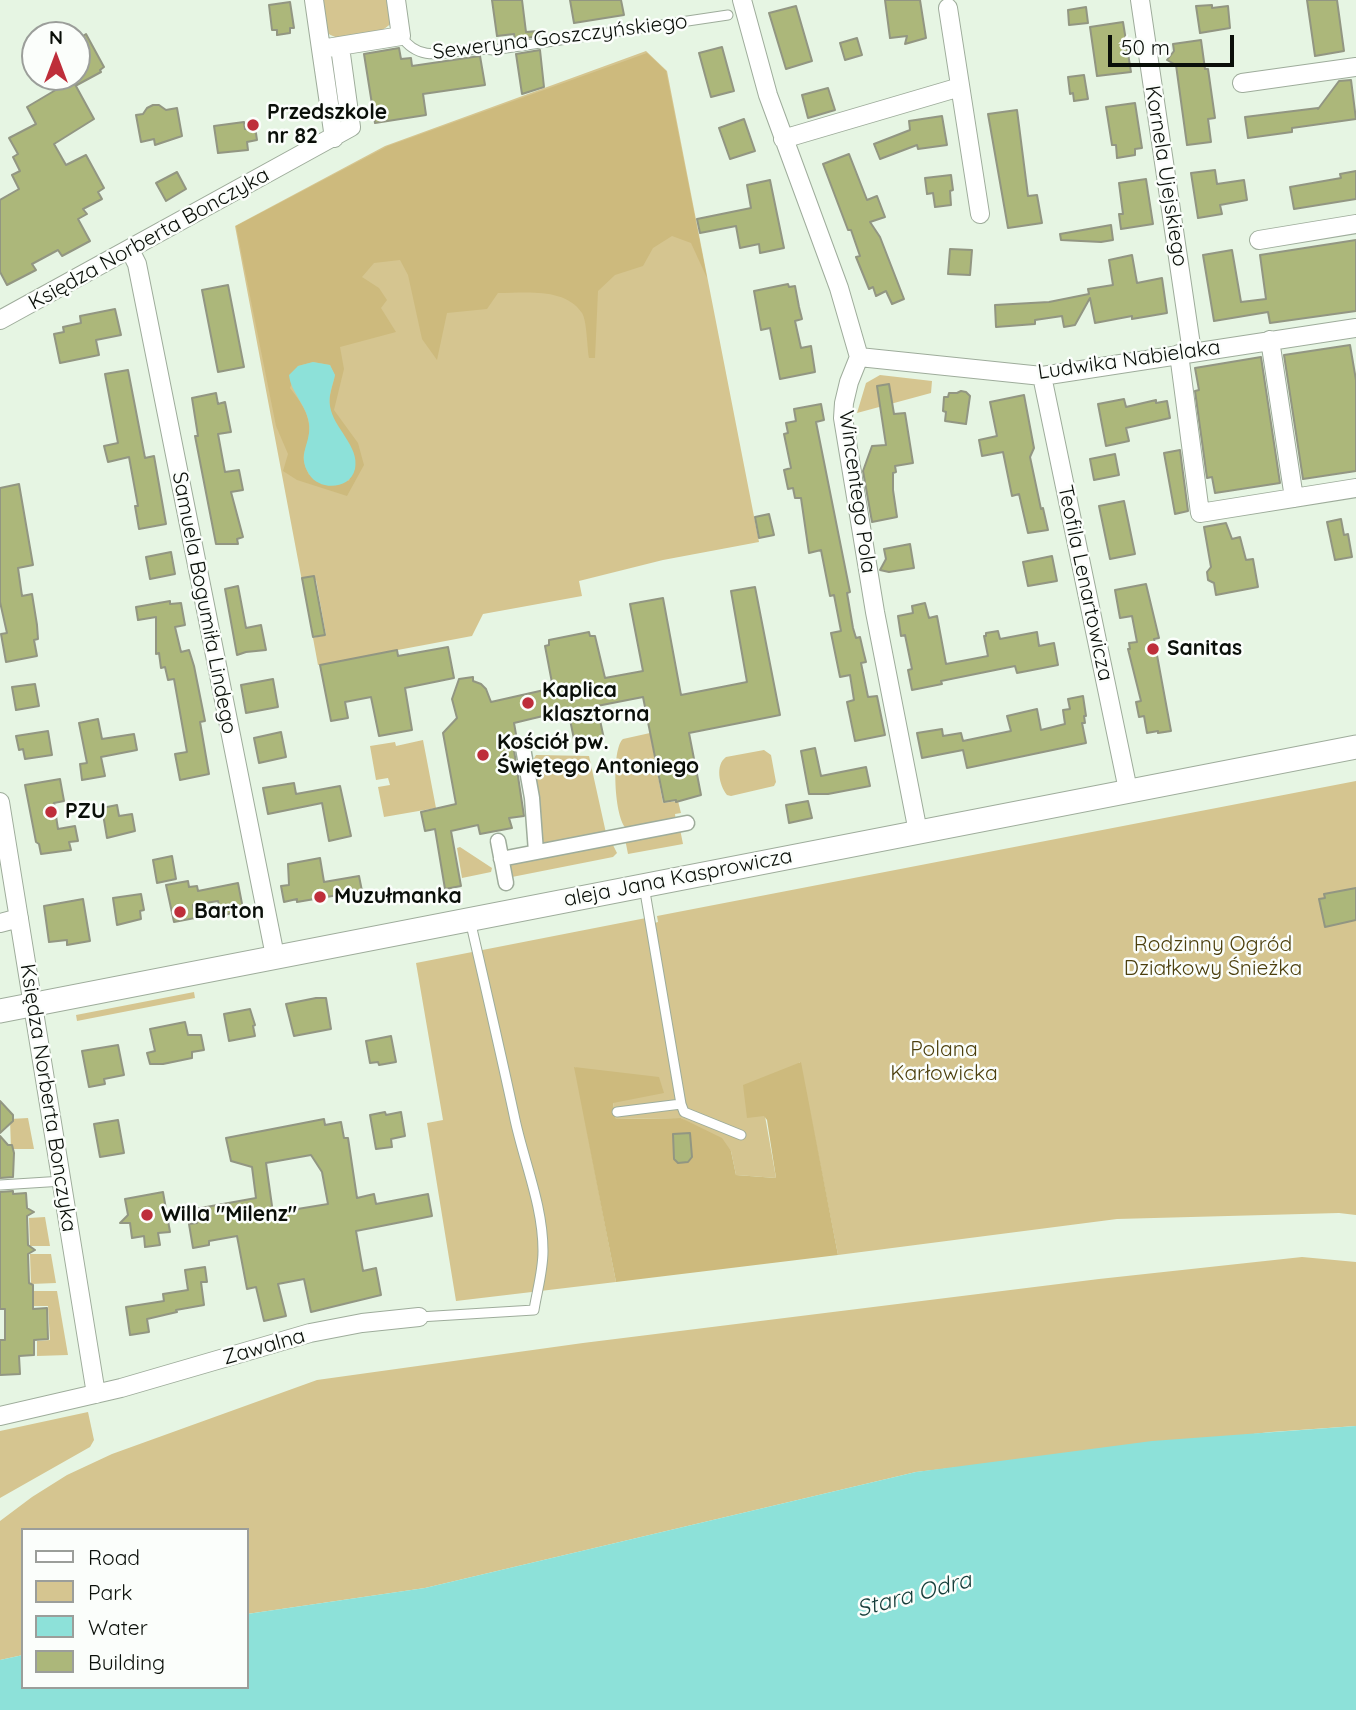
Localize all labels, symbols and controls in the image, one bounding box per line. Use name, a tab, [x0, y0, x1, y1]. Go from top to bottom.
street label: Seweryna Goszczyńskiego	[431, 9, 689, 65]
north arrow	[21, 21, 91, 91]
scale bar	[1111, 21, 1237, 65]
text: N	[49, 25, 63, 49]
text: 50 m	[1121, 34, 1170, 60]
street label: Kornela Ujejskiego	[1139, 84, 1193, 268]
place label: Przedszkole nr 82	[267, 100, 387, 150]
marker: Przedszkole nr 82	[245, 117, 261, 133]
street label: Księdza Norberta Bonczyka	[24, 162, 274, 316]
street label: Ludwika Nabielaka	[1036, 335, 1222, 385]
street label: Wincentego Pola	[833, 409, 881, 575]
street label: Samuela Bogumiła Lindego	[166, 470, 242, 736]
street label: Teofila Lenartowicza	[1052, 483, 1118, 683]
place label: Sanitas	[1167, 636, 1242, 662]
marker: Sanitas	[1145, 641, 1161, 657]
place label: Kaplica klasztorna	[542, 678, 649, 728]
marker: Kaplica klasztorna	[520, 695, 536, 711]
place label: Kościół pw. Świętego Antoniego	[497, 730, 699, 780]
marker: Kościół pw. Świętego Antoniego	[475, 747, 491, 763]
place label: PZU	[65, 799, 106, 825]
marker: PZU	[43, 804, 59, 820]
street label: aleja Jana Kasprowicza	[562, 843, 794, 913]
place label: Muzułmanka	[334, 884, 462, 910]
marker: Muzułmanka	[312, 889, 328, 905]
place label: Barton	[194, 899, 264, 925]
marker: Barton	[172, 904, 188, 920]
park label: Rodzinny Ogród Działkowy Śnieżka	[1124, 932, 1302, 982]
street label: Księdza Norberta Bonczyka	[14, 962, 82, 1234]
park label: Polana Karłowicka	[890, 1037, 998, 1087]
place label: Willa "Milenz"	[161, 1202, 297, 1228]
marker: Willa "Milenz"	[139, 1207, 155, 1223]
street label: Zawalna	[220, 1323, 308, 1371]
legend	[21, 1528, 248, 1689]
text: Road	[88, 1544, 140, 1570]
water label: Stara Odra	[854, 1566, 974, 1624]
text: Park	[88, 1579, 132, 1605]
text: Water	[88, 1614, 148, 1640]
text: Building	[88, 1649, 165, 1675]

